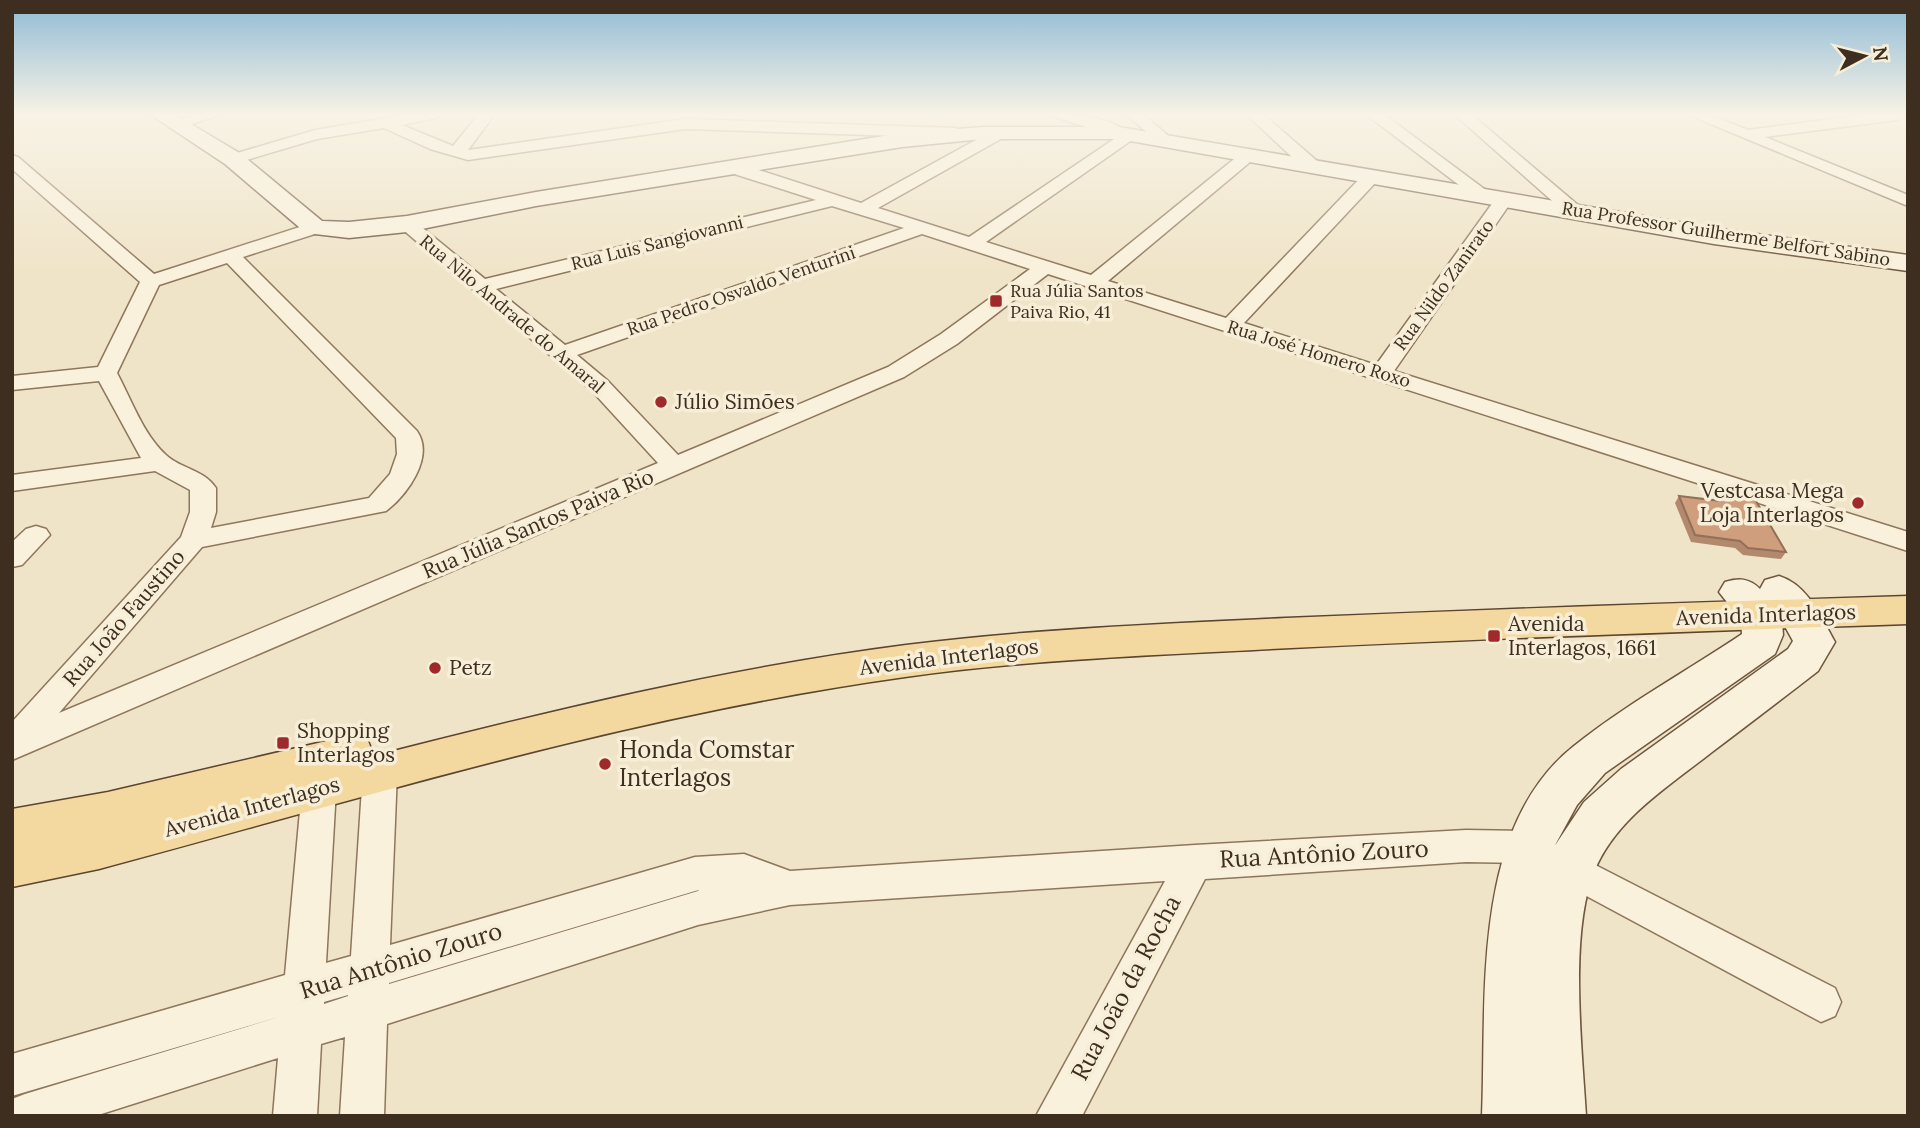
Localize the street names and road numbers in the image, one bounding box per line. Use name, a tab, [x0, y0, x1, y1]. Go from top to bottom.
street label: Rua Professor Guilherme Belfort Sabino	[1560, 196, 1892, 271]
street label: Rua Luis Sangiovanni	[568, 210, 745, 275]
street label: Rua Nildo Zanirato	[1388, 215, 1499, 355]
street label: Rua Nilo Andrade do Amaral	[415, 229, 610, 398]
street label: Rua Pedro Osvaldo Venturini	[624, 241, 858, 340]
street label: Rua José Homero Roxo	[1225, 315, 1414, 392]
street label: Rua Júlia Santos Paiva Rio	[418, 463, 658, 585]
street label: Rua João Faustino	[57, 543, 191, 692]
street label: Avenida Interlagos	[1674, 598, 1856, 631]
street label: Avenida Interlagos	[857, 632, 1040, 681]
street label: Avenida Interlagos	[160, 770, 342, 843]
street label: Rua Antônio Zouro	[1218, 833, 1430, 874]
street label: Rua João da Rocha	[1064, 890, 1187, 1086]
street label: Rua Antônio Zouro	[296, 915, 506, 1006]

